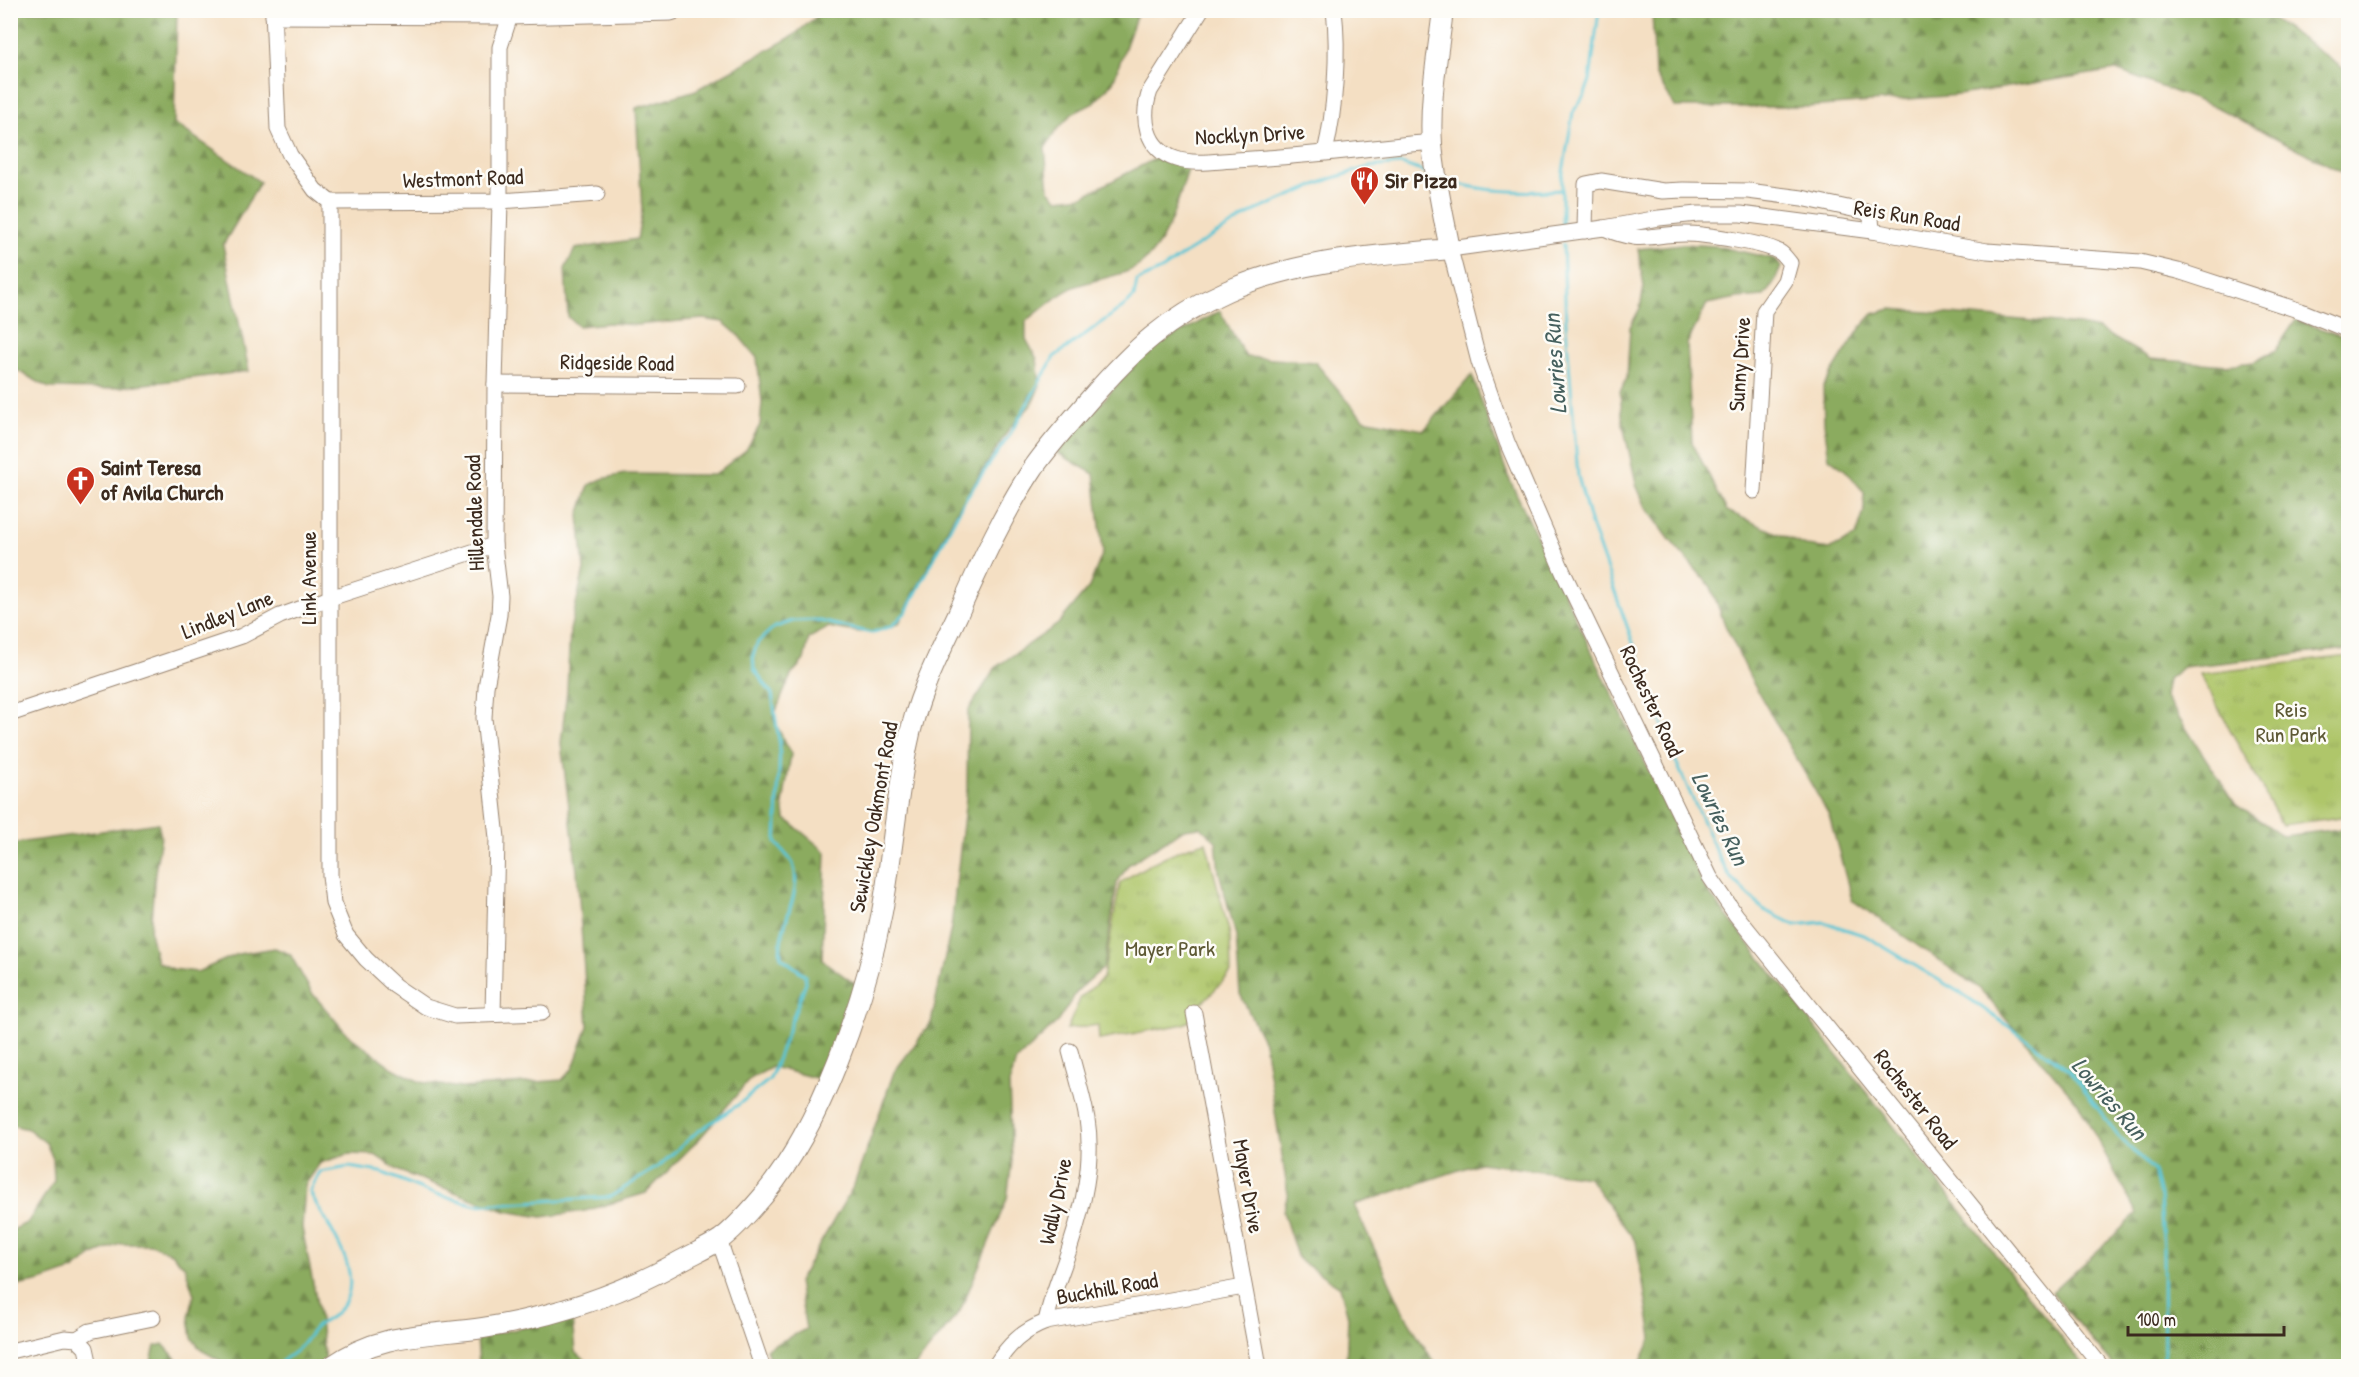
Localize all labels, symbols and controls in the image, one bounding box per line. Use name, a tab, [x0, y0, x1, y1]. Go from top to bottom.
street label: Nocklyn Drive	[1194, 116, 1306, 152]
street label: Westmont Road	[402, 161, 524, 195]
restaurant icon: Sir Pizza	[1348, 164, 1380, 206]
place label: Sir Pizza	[1385, 165, 1457, 195]
street label: Reis Run Road	[1852, 192, 1963, 238]
water label: Lowries Run	[1534, 311, 1573, 415]
street label: Sunny Drive	[1721, 316, 1757, 412]
street label: Ridgeside Road	[560, 346, 675, 378]
place label: Saint Teresa of Avila Church	[101, 452, 224, 507]
street label: Hillendale Road	[457, 454, 491, 572]
church icon: Saint Teresa of Avila Church	[64, 464, 96, 506]
street label: Link Avenue	[293, 531, 323, 625]
street label: Lindley Lane	[177, 582, 277, 646]
street label: Rochester Road	[1613, 640, 1691, 762]
park label: Reis Run Park	[2256, 694, 2326, 749]
street label: Sewickley Oakmont Road	[841, 719, 905, 915]
water label: Lowries Run	[1685, 766, 1758, 872]
park label: Mayer Park	[1125, 933, 1215, 963]
street label: Rochester Road	[1867, 1043, 1965, 1156]
water label: Lowries Run	[2065, 1050, 2156, 1148]
street label: Mayer Drive	[1226, 1137, 1272, 1235]
street label: Wally Drive	[1031, 1155, 1079, 1247]
street label: Buckhill Road	[1054, 1264, 1160, 1312]
scale bar	[2128, 1299, 2284, 1337]
text: 100 m	[2137, 1307, 2176, 1332]

